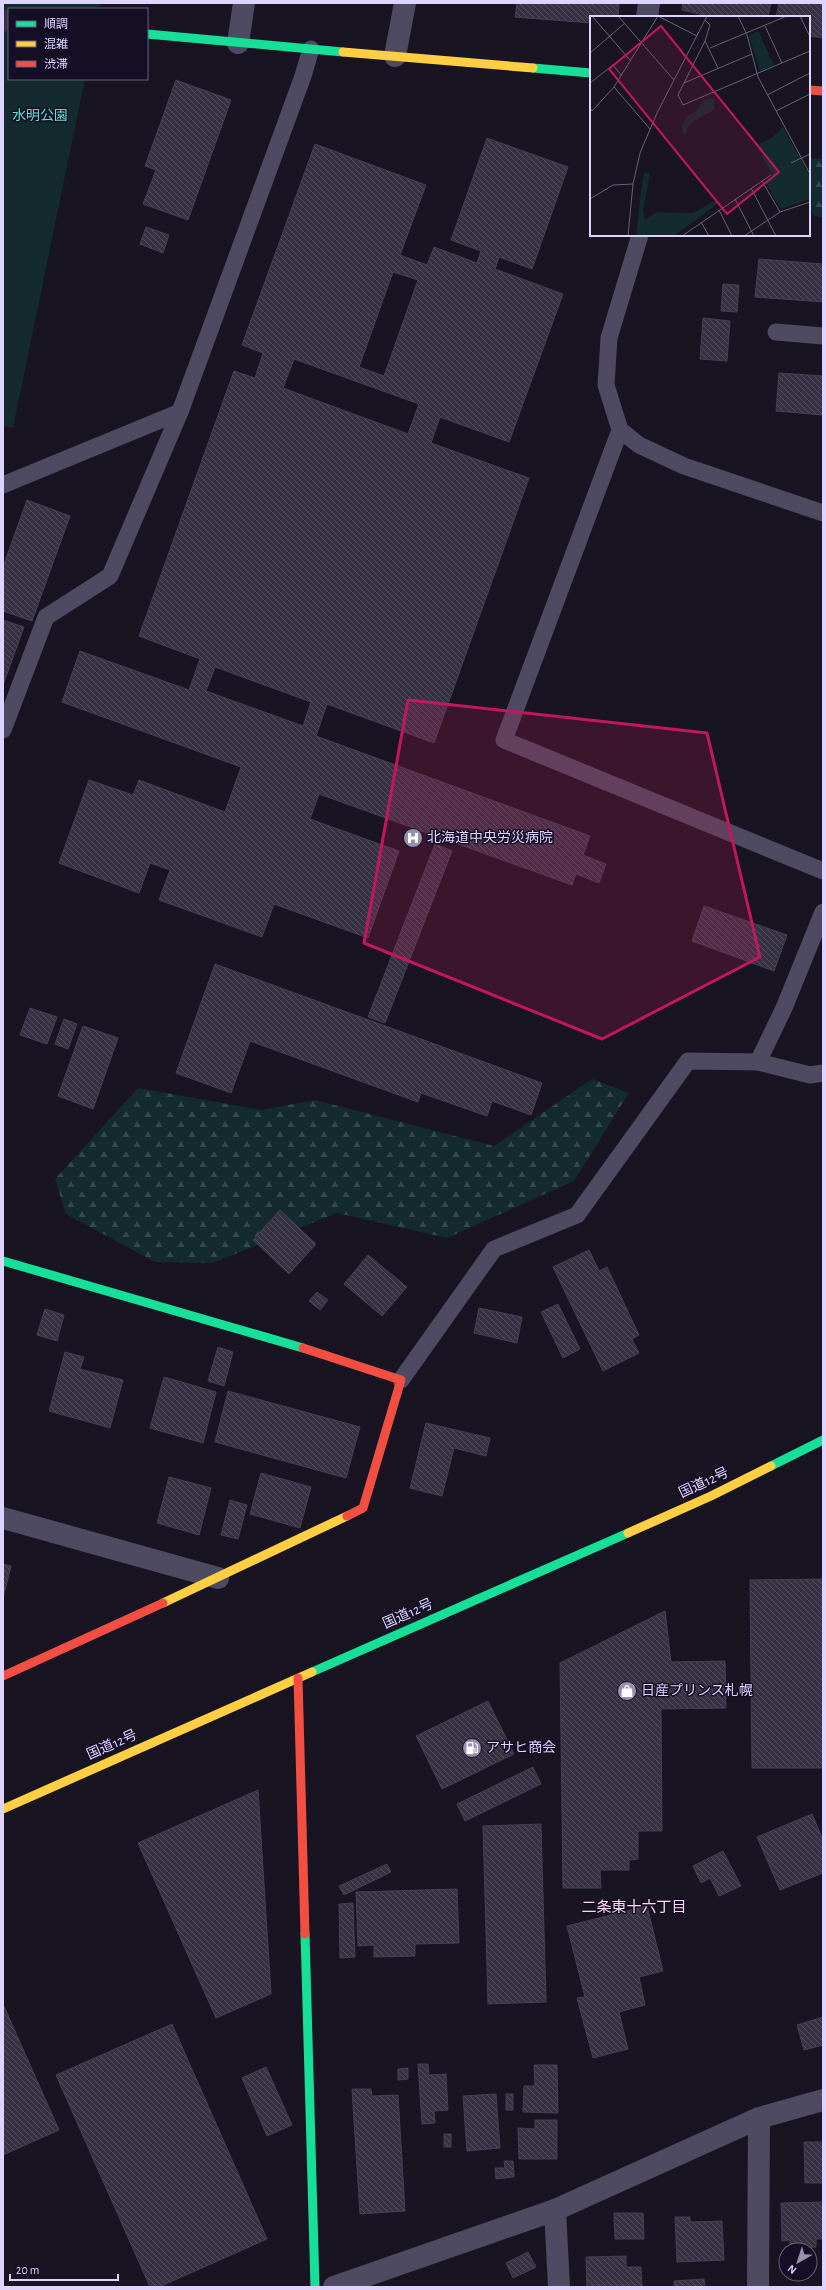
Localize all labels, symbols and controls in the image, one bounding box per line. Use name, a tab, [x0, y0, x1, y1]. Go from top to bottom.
legend	[8, 8, 148, 80]
inset map	[590, 16, 810, 236]
text: 順調	[44, 18, 68, 30]
text: 混雑	[44, 37, 68, 50]
text: 渋滞	[44, 58, 68, 70]
park label: 水明公園	[12, 108, 68, 123]
hospital icon: 北海道中央労災病院	[402, 827, 424, 849]
place label: 北海道中央労災病院	[427, 829, 553, 845]
street label: 国道12号	[677, 1465, 731, 1501]
street label: 国道12号	[380, 1596, 435, 1631]
shop icon: 日産プリンス札幌	[616, 1680, 638, 1702]
place label: 日産プリンス札幌	[641, 1683, 753, 1698]
street label: 国道12号	[84, 1727, 139, 1762]
fuel station icon: アサヒ商会	[461, 1737, 483, 1759]
place label: アサヒ商会	[486, 1740, 556, 1755]
district label: 二条東十六丁目	[581, 1899, 687, 1915]
north arrow	[778, 2242, 818, 2282]
scale bar	[10, 2256, 118, 2282]
text: N	[786, 2263, 798, 2276]
text: 20 m	[16, 2264, 39, 2276]

